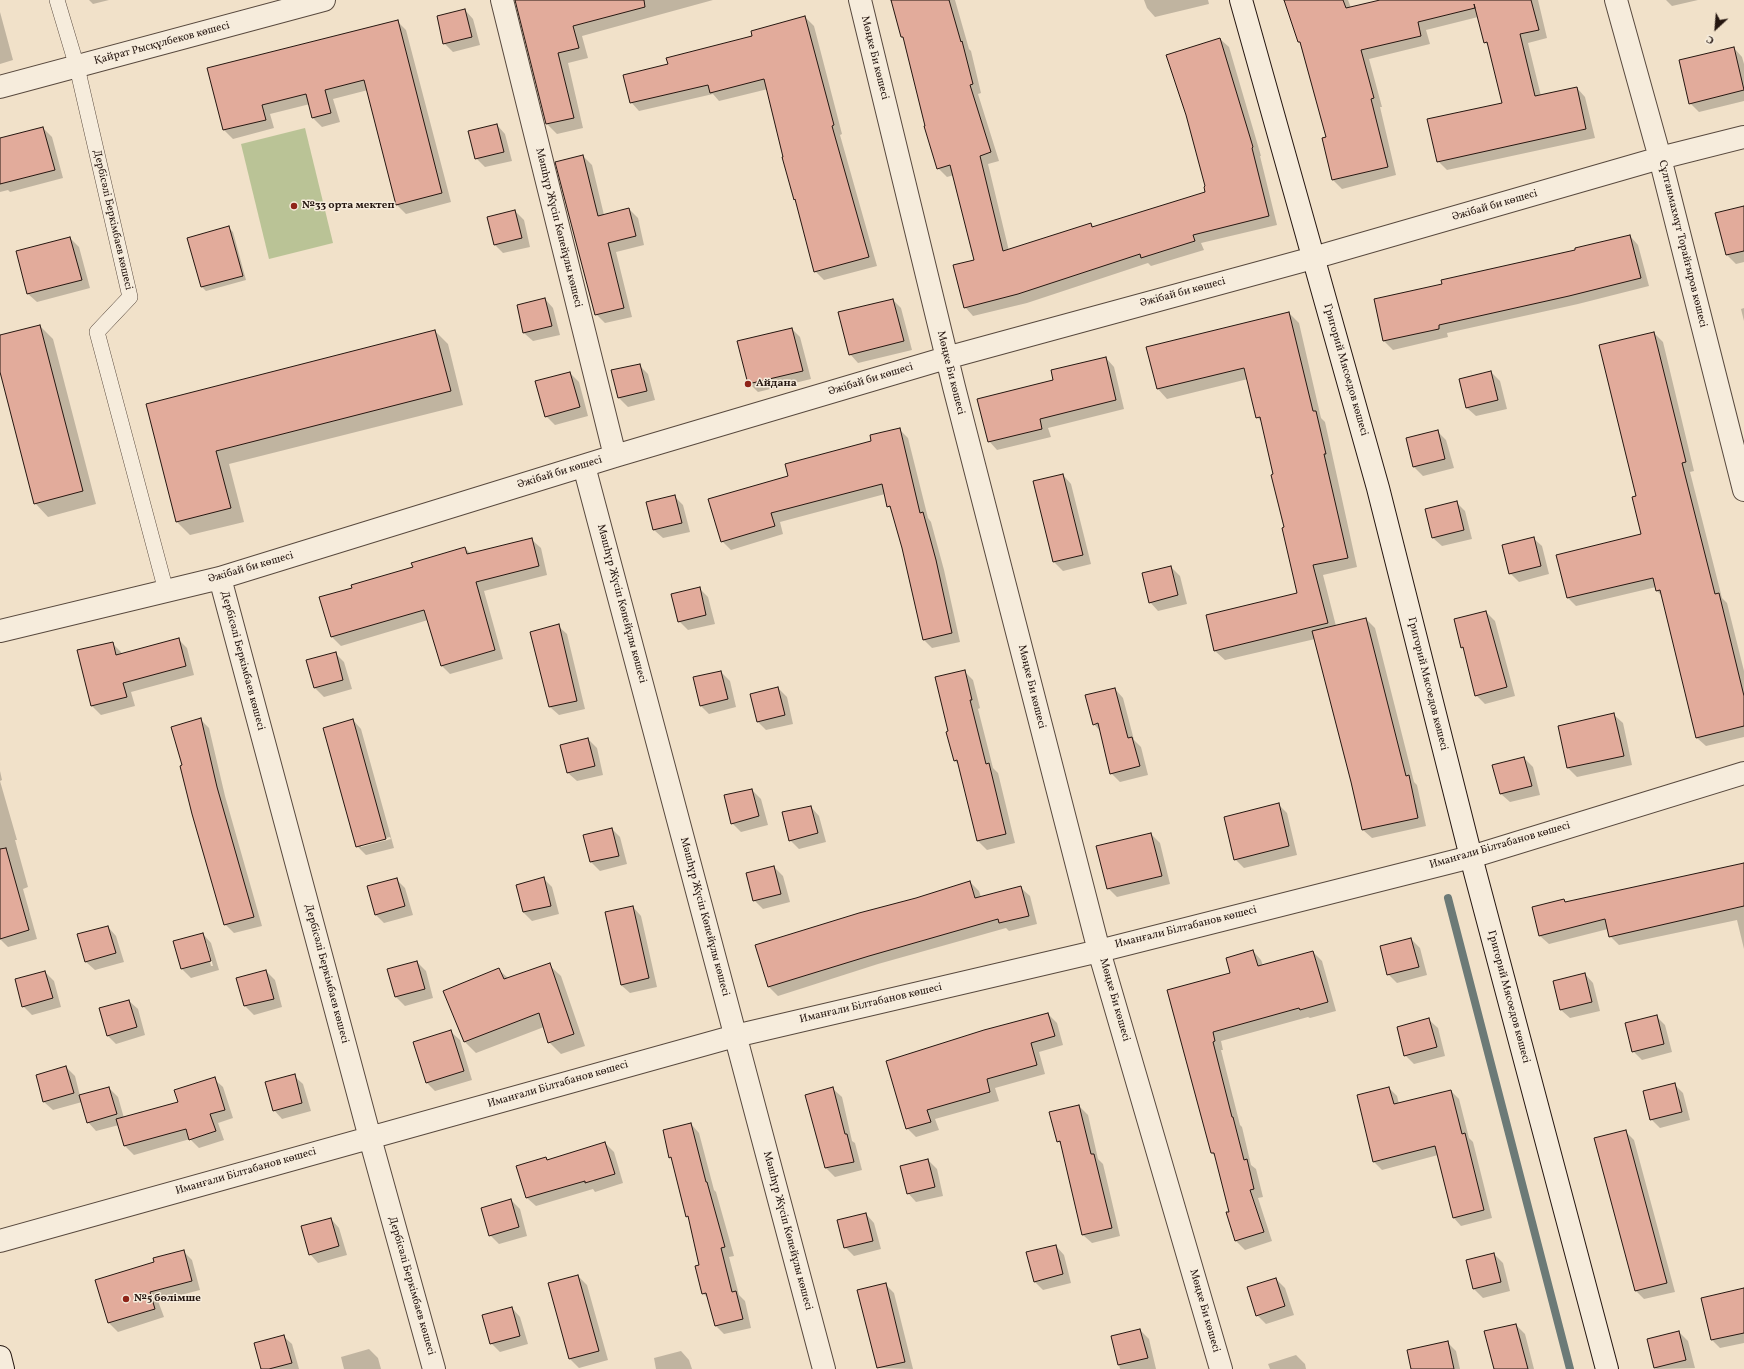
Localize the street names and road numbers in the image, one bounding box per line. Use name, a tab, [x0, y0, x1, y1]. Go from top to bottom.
street label: Мөңке Би көшесі	[857, 15, 891, 101]
street label: Қайрат Рысқұлбеков көшесі	[93, 20, 231, 68]
street label: Мәшһүр Жүсіп Көпейұлы көшесі	[532, 147, 584, 309]
street label: Дербісәлі Беркімбаев көшесі	[89, 149, 135, 291]
street label: Сұлтанмахмұт Торайғыров көшесі	[1655, 159, 1709, 329]
street label: Әжібай би көшесі	[1451, 188, 1539, 224]
street label: Әжібай би көшесі	[1139, 275, 1227, 311]
street label: Григорий Мясоедов көшесі	[1320, 302, 1370, 438]
street label: Мөңке Би көшесі	[933, 330, 967, 416]
street label: Әжібай би көшесі	[827, 361, 915, 399]
street label: Әжібай би көшесі	[516, 454, 604, 492]
street label: Мәшһүр Жүсіп Көпейұлы көшесі	[593, 523, 649, 685]
street label: Әжібай би көшесі	[207, 550, 295, 586]
street label: Дербісәлі Беркімбаев көшесі	[217, 590, 267, 732]
street label: Григорий Мясоедов көшесі	[1404, 616, 1450, 752]
street label: Мөңке Би көшесі	[1014, 644, 1048, 730]
street label: Иманғали Білтабанов көшесі	[1428, 820, 1572, 872]
street label: Мәшһүр Жүсіп Көпейұлы көшесі	[676, 836, 732, 998]
street label: Дербісәлі Беркімбаев көшесі	[301, 903, 351, 1045]
street label: Иманғали Білтабанов көшесі	[1114, 904, 1258, 952]
street label: Григорий Мясоедов көшесі	[1484, 929, 1532, 1065]
street label: Мөңке Би көшесі	[1096, 957, 1132, 1043]
street label: Иманғали Білтабанов көшесі	[798, 981, 944, 1027]
street label: Иманғали Білтабанов көшесі	[486, 1059, 630, 1111]
street label: Иманғали Білтабанов көшесі	[174, 1146, 318, 1198]
street label: Мәшһүр Жүсіп Көпейұлы көшесі	[759, 1150, 815, 1312]
street label: Дербісәлі Беркімбаев көшесі	[385, 1215, 437, 1357]
street label: Мөңке Би көшесі	[1186, 1268, 1222, 1354]

